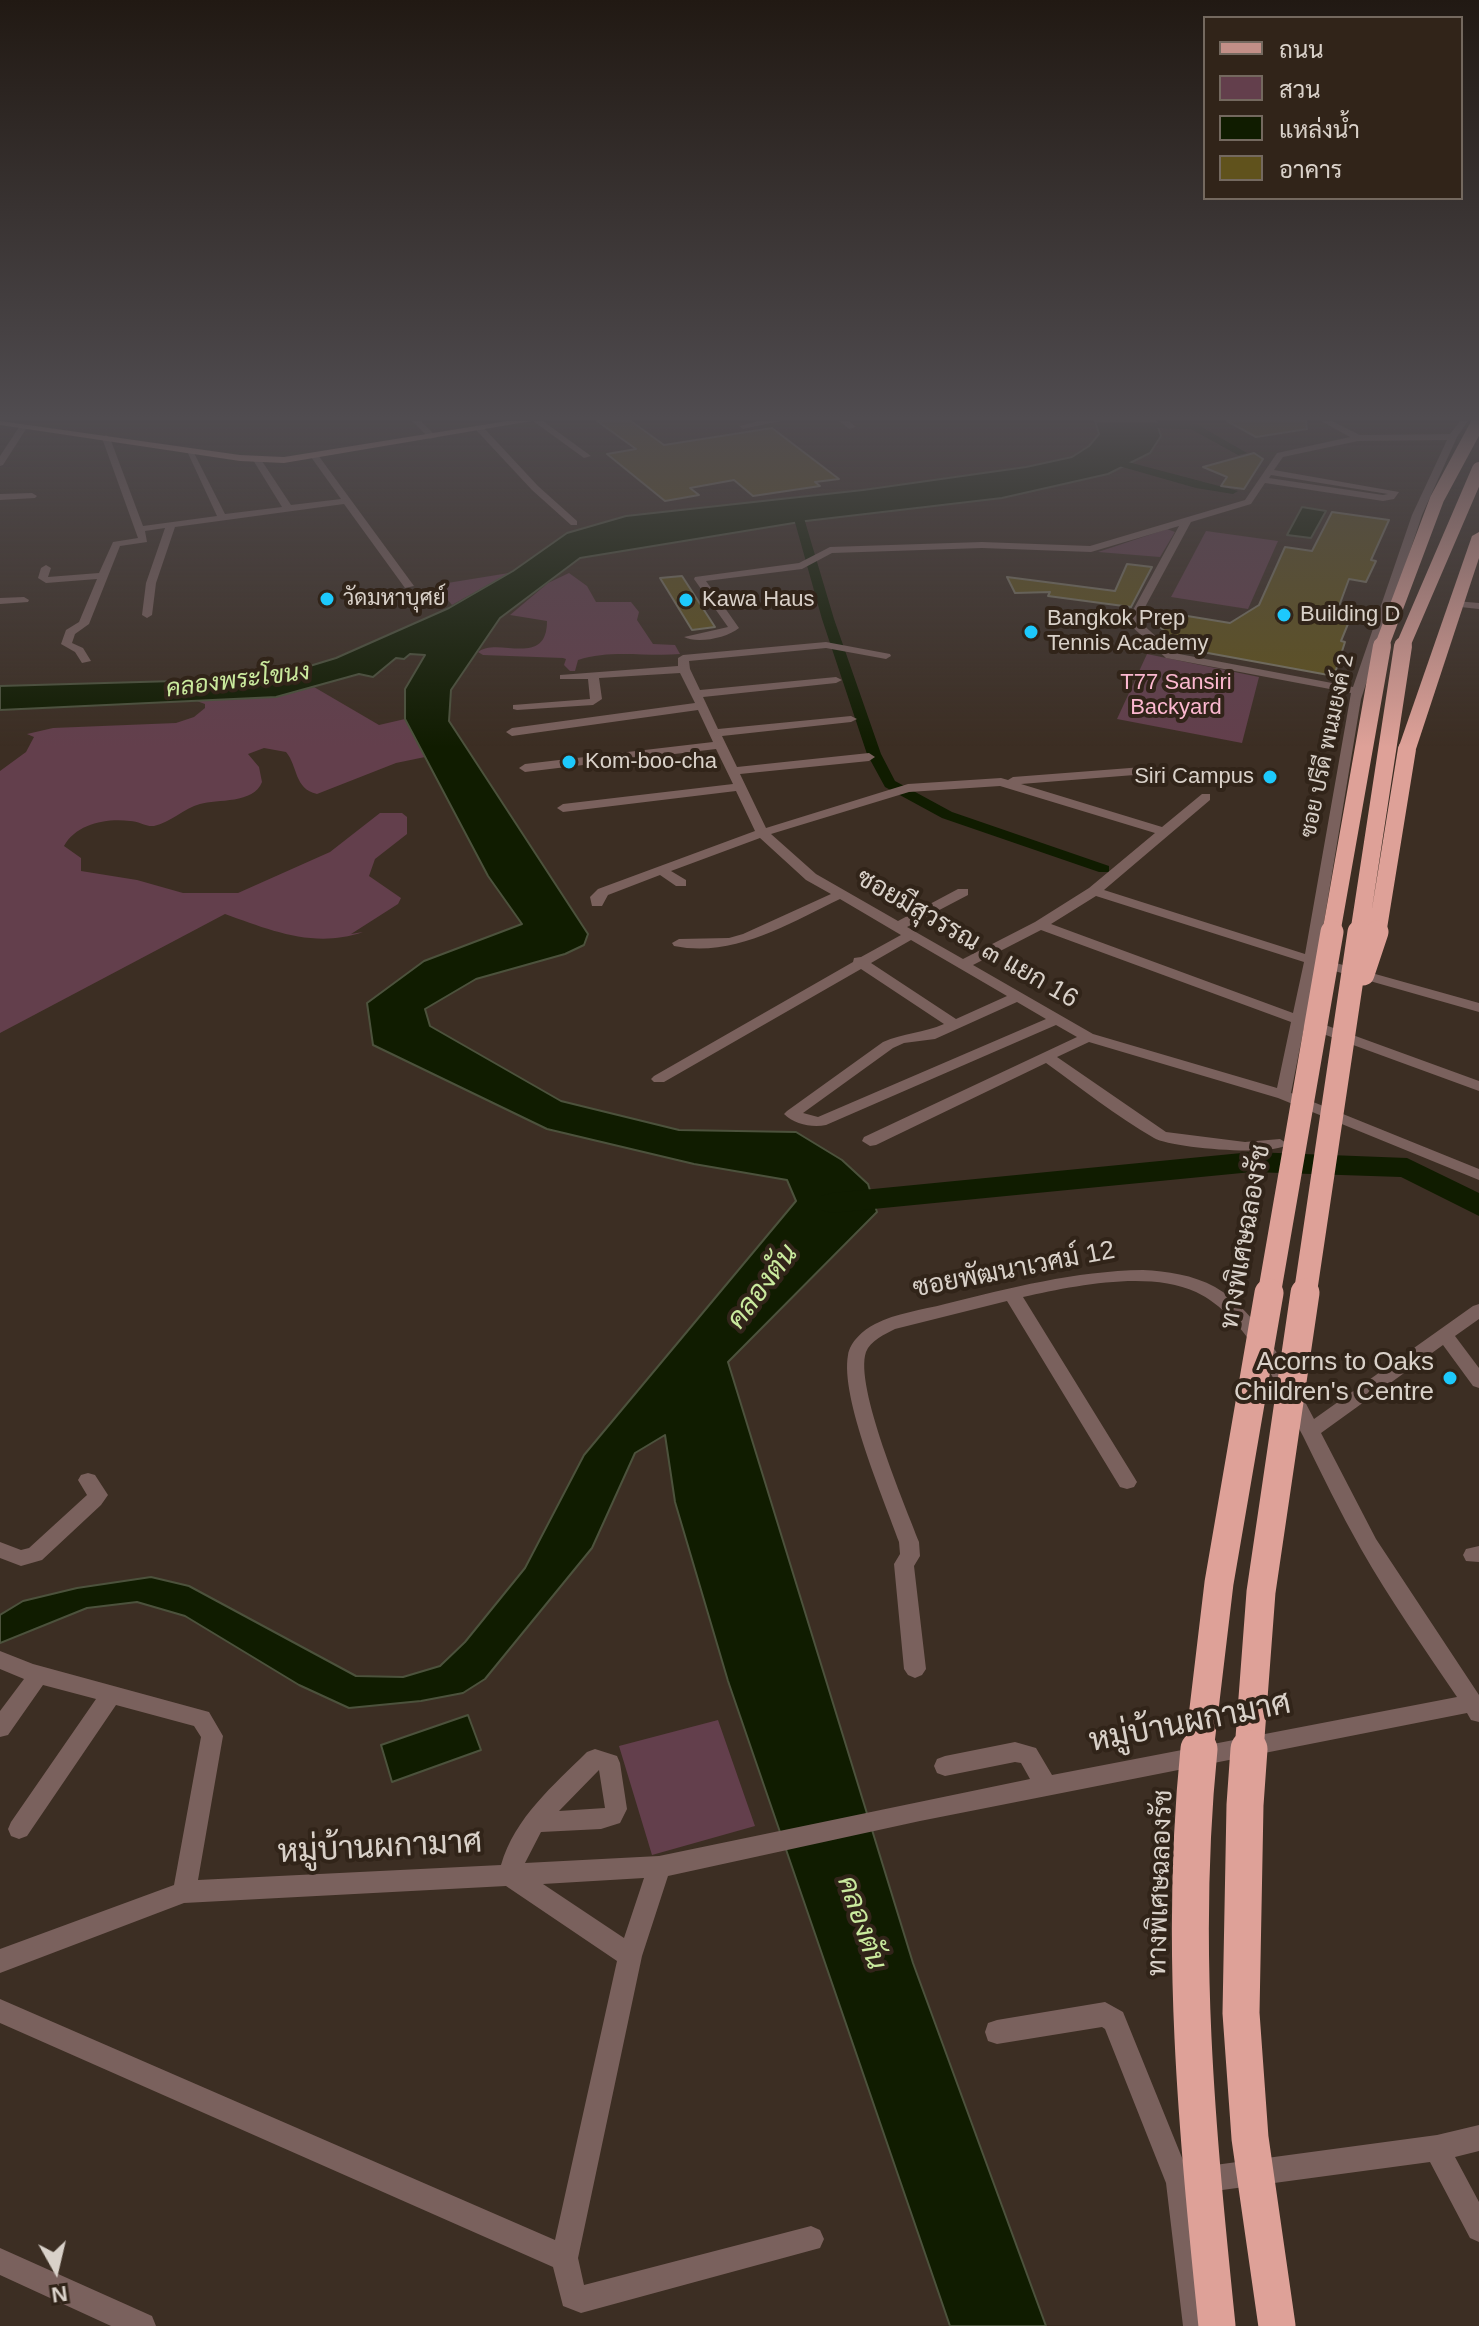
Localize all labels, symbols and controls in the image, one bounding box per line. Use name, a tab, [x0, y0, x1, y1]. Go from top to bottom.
legend	[1203, 16, 1463, 200]
text: ถนน	[1279, 36, 1324, 63]
text: สวน	[1279, 76, 1321, 103]
text: แหล่งน้ำ	[1279, 116, 1360, 143]
text: อาคาร	[1279, 156, 1342, 183]
place label: วัดมหาบุศย์	[343, 586, 445, 612]
place label: Kawa Haus	[702, 587, 815, 613]
marker: วัดมหาบุศย์	[318, 590, 336, 608]
marker: Kawa Haus	[677, 591, 695, 609]
place label: Building D	[1300, 602, 1400, 628]
place label: Bangkok Prep Tennis Academy	[1047, 606, 1208, 658]
marker: Building D	[1275, 606, 1293, 624]
marker: Bangkok Prep Tennis Academy	[1022, 623, 1040, 641]
street label: ซอย ปรีดี พนมยงค์ 2	[1296, 652, 1360, 840]
water label: คลองพระโขนง	[164, 658, 312, 704]
park label: T77 Sansiri Backyard	[1120, 670, 1232, 722]
place label: Kom-boo-cha	[585, 749, 717, 775]
marker: Kom-boo-cha	[560, 753, 578, 771]
place label: Siri Campus	[1134, 764, 1254, 790]
marker: Siri Campus	[1261, 768, 1279, 786]
street label: ซอยมีสุวรรณ ๓ แยก 16	[851, 863, 1083, 1015]
street label: ทางพิเศษฉลองรัช	[1214, 1142, 1278, 1332]
street label: ซอยพัฒนาเวศม์ 12	[911, 1235, 1117, 1305]
water label: คลองตัน	[720, 1238, 806, 1336]
place label: Acorns to Oaks Children's Centre	[1234, 1347, 1434, 1408]
marker: Acorns to Oaks Children's Centre	[1441, 1369, 1459, 1387]
street label: หมู่บ้านผกามาศ	[1086, 1685, 1294, 1761]
street label: ทางพิเศษฉลองรัช	[1142, 1789, 1180, 1977]
street label: หมู่บ้านผกามาศ	[277, 1823, 483, 1873]
water label: คลองตัน	[829, 1872, 893, 1974]
north arrow	[16, 2230, 96, 2310]
text: N	[50, 2281, 69, 2308]

